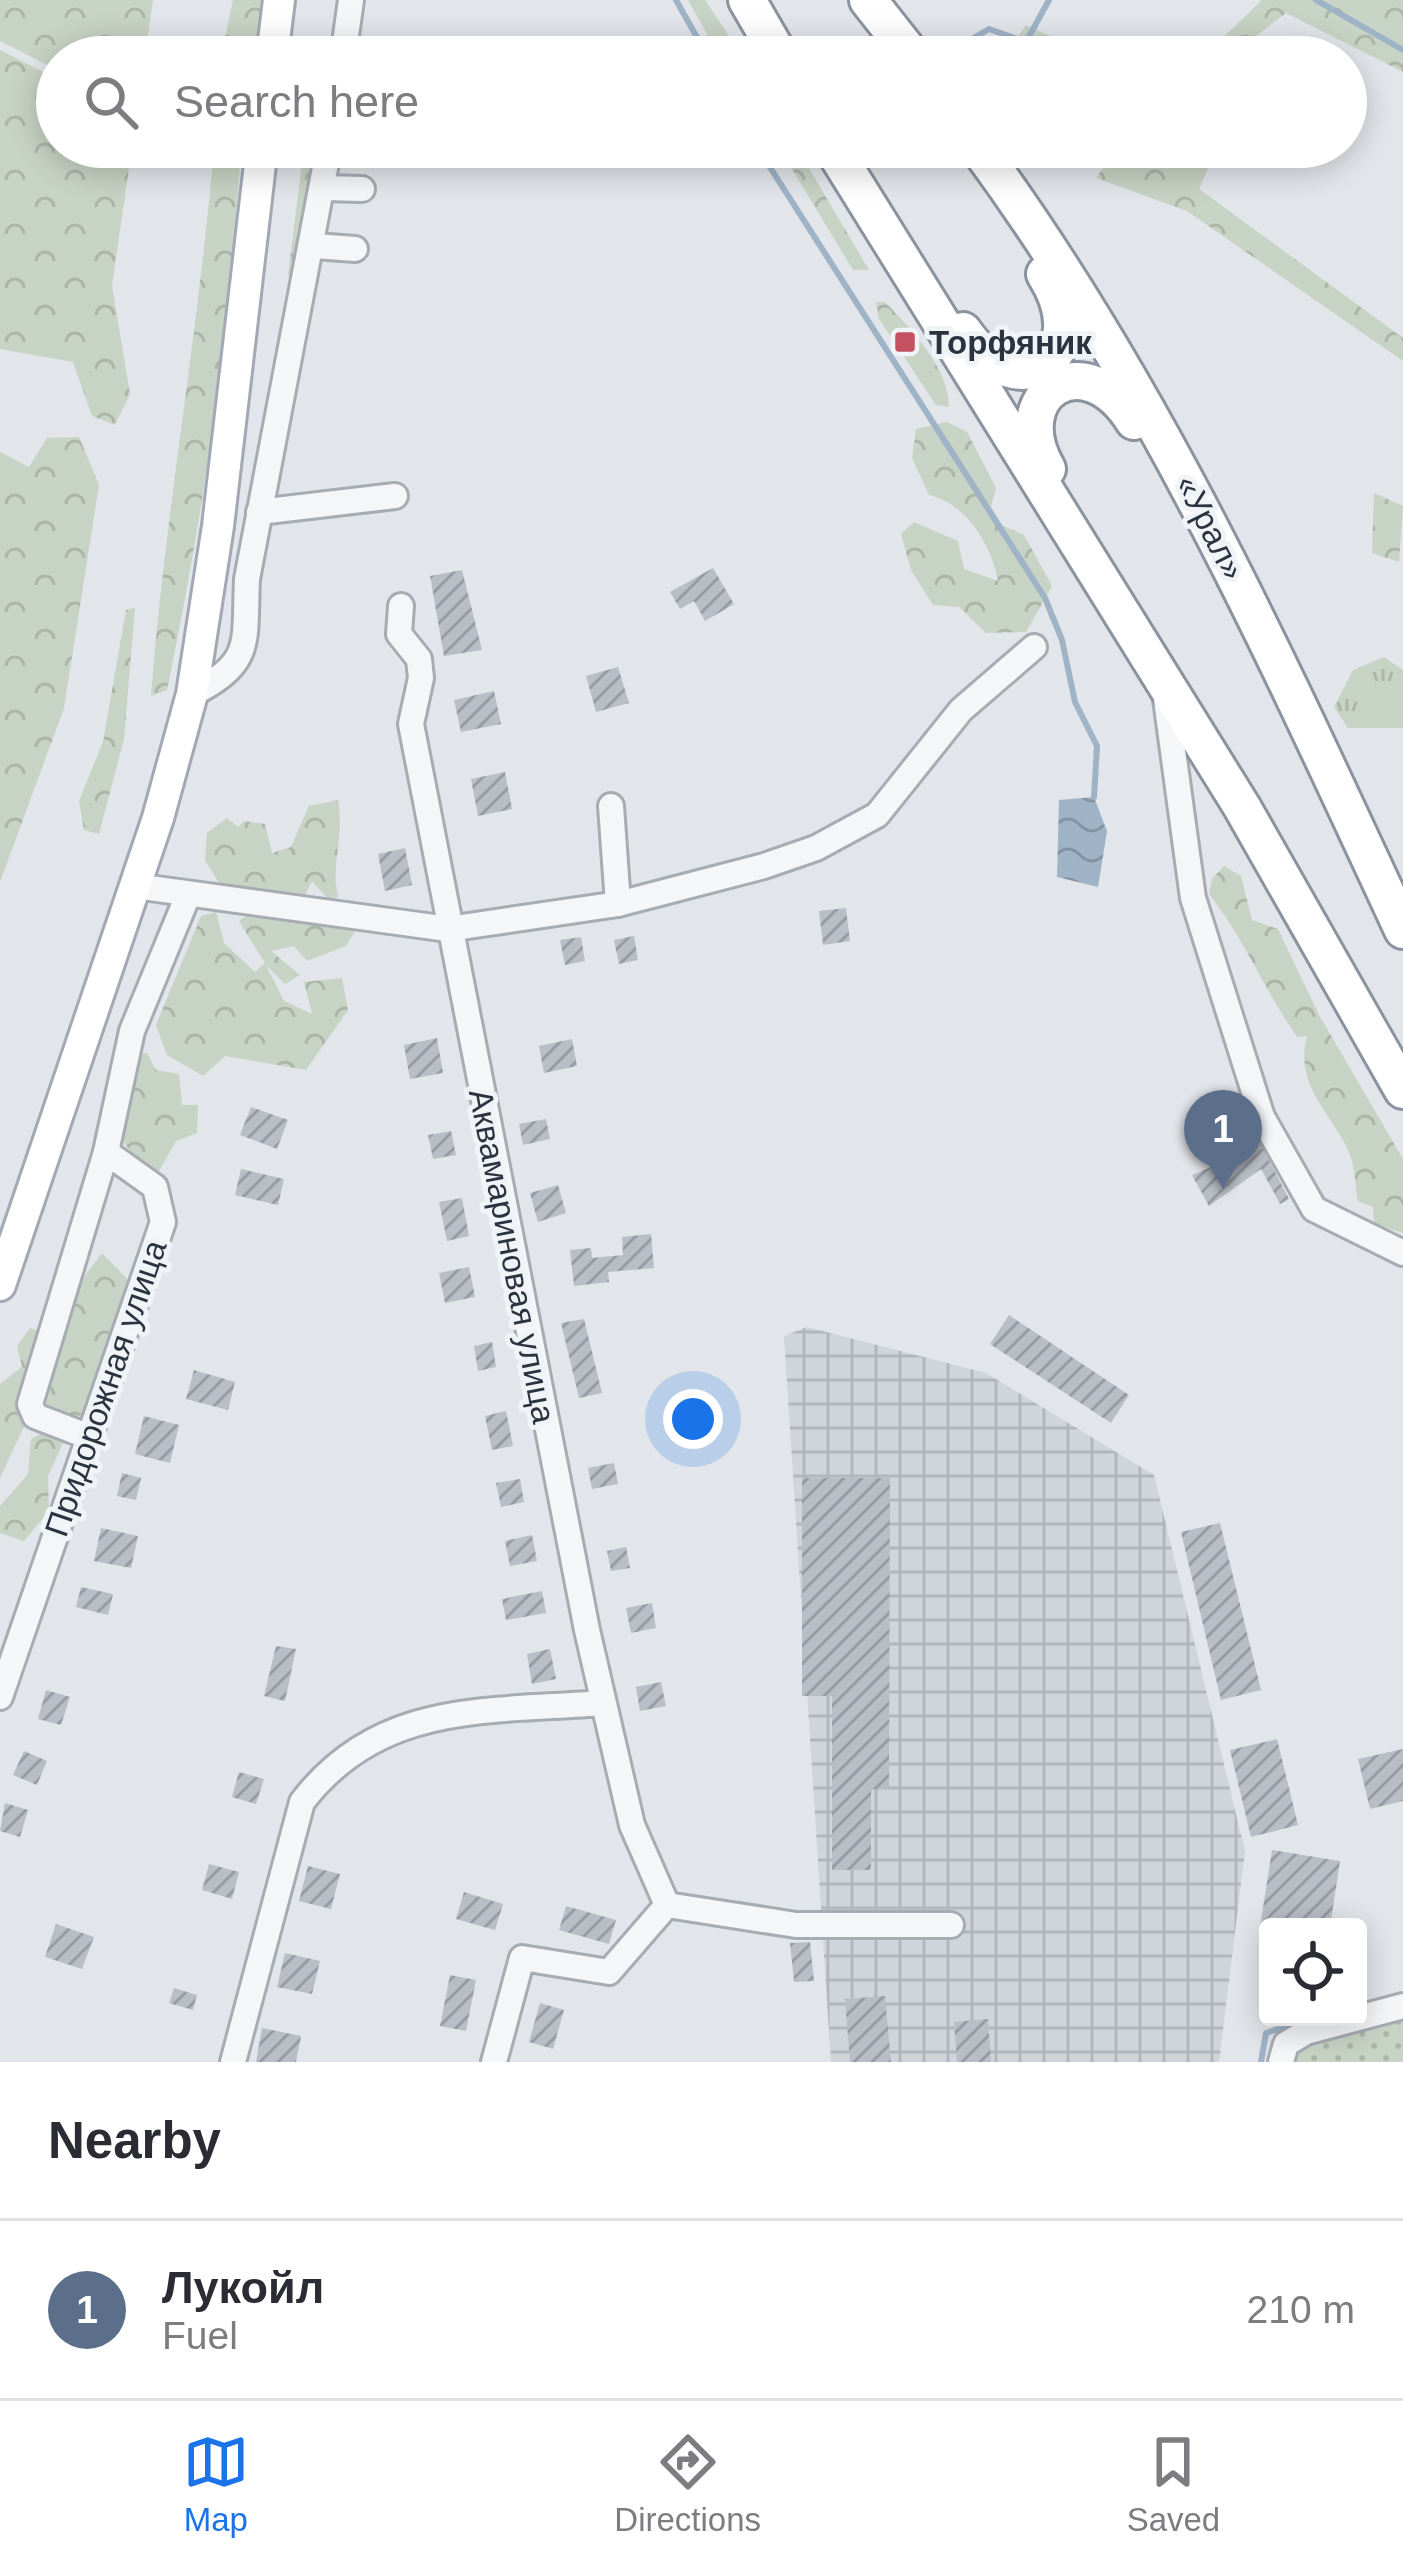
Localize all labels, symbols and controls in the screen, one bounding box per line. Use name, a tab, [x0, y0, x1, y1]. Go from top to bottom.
search box	[36, 36, 1367, 168]
icon: search	[78, 69, 144, 135]
text: Search here	[174, 76, 419, 127]
place label: Торфяник	[929, 324, 1092, 361]
marker: Торфяник	[892, 329, 918, 355]
street label: «Урал»	[1169, 469, 1252, 586]
street label: Аквамариновая улица	[462, 1086, 563, 1427]
pin: 1	[1184, 1090, 1262, 1189]
street label: Придорожная улица	[37, 1235, 174, 1541]
your location	[663, 1389, 723, 1449]
map controls	[1259, 1918, 1367, 2026]
button: locate	[1259, 1918, 1367, 2026]
text: Nearby	[48, 2112, 221, 2169]
text: Лукойл	[162, 2262, 324, 2313]
text: 1	[76, 2288, 98, 2331]
text: 210 m	[1247, 2288, 1355, 2331]
text: Fuel	[162, 2314, 238, 2357]
tab: Map	[183, 2429, 249, 2539]
tab: Directions	[614, 2429, 761, 2539]
tab: Saved	[1127, 2429, 1220, 2539]

